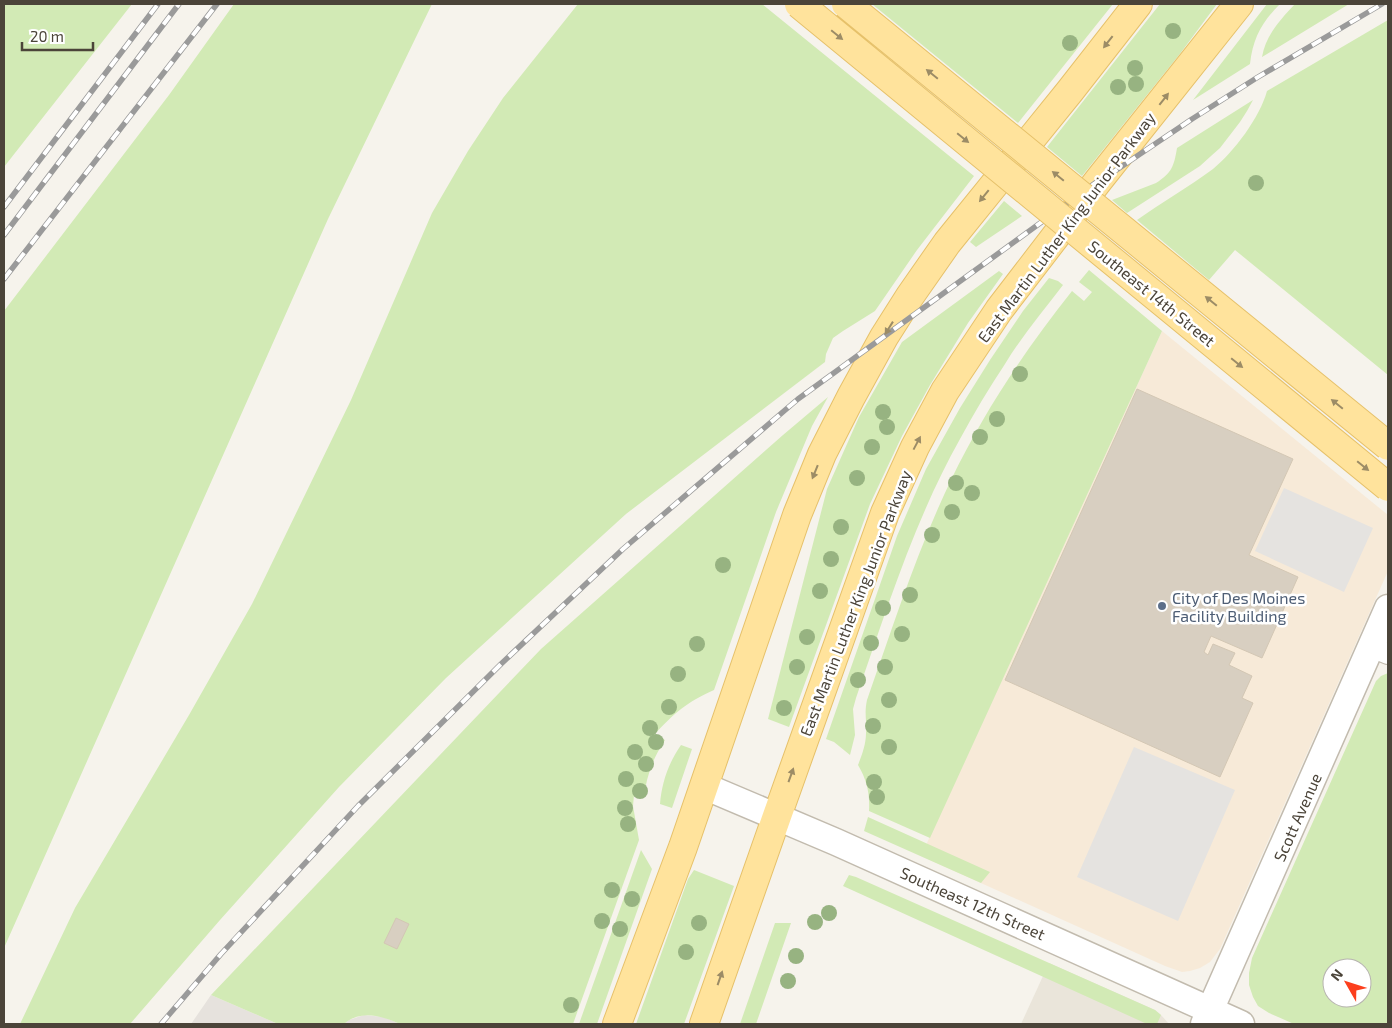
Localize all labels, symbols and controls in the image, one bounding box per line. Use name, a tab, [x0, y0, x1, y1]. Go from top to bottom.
scale bar	[22, 20, 94, 52]
text: 20 m	[30, 27, 64, 45]
one-way arrow	[830, 29, 843, 40]
one-way arrow	[1103, 35, 1113, 49]
one-way arrow	[926, 68, 939, 79]
one-way arrow	[1159, 93, 1170, 106]
street label: East Martin Luther King Junior Parkway	[973, 108, 1159, 346]
one-way arrow	[956, 132, 969, 143]
one-way arrow	[1052, 171, 1065, 182]
one-way arrow	[979, 189, 990, 202]
street label: Southeast 14th Street	[1085, 236, 1219, 350]
one-way arrow	[1205, 296, 1217, 307]
one-way arrow	[885, 321, 894, 334]
one-way arrow	[1230, 357, 1243, 368]
one-way arrow	[1331, 398, 1344, 409]
one-way arrow	[913, 436, 921, 451]
one-way arrow	[1356, 460, 1369, 471]
one-way arrow	[810, 465, 818, 479]
street label: East Martin Luther King Junior Parkway	[795, 467, 915, 739]
place label: City of Des Moines Facility Building	[1172, 588, 1305, 625]
marker: City of Des Moines Facility Building	[1156, 600, 1168, 612]
one-way arrow	[787, 767, 795, 782]
street label: Scott Avenue	[1269, 770, 1325, 864]
street label: Southeast 12th Street	[898, 862, 1048, 944]
north arrow	[1322, 958, 1372, 1008]
text: N	[1327, 965, 1346, 984]
one-way arrow	[716, 970, 724, 985]

